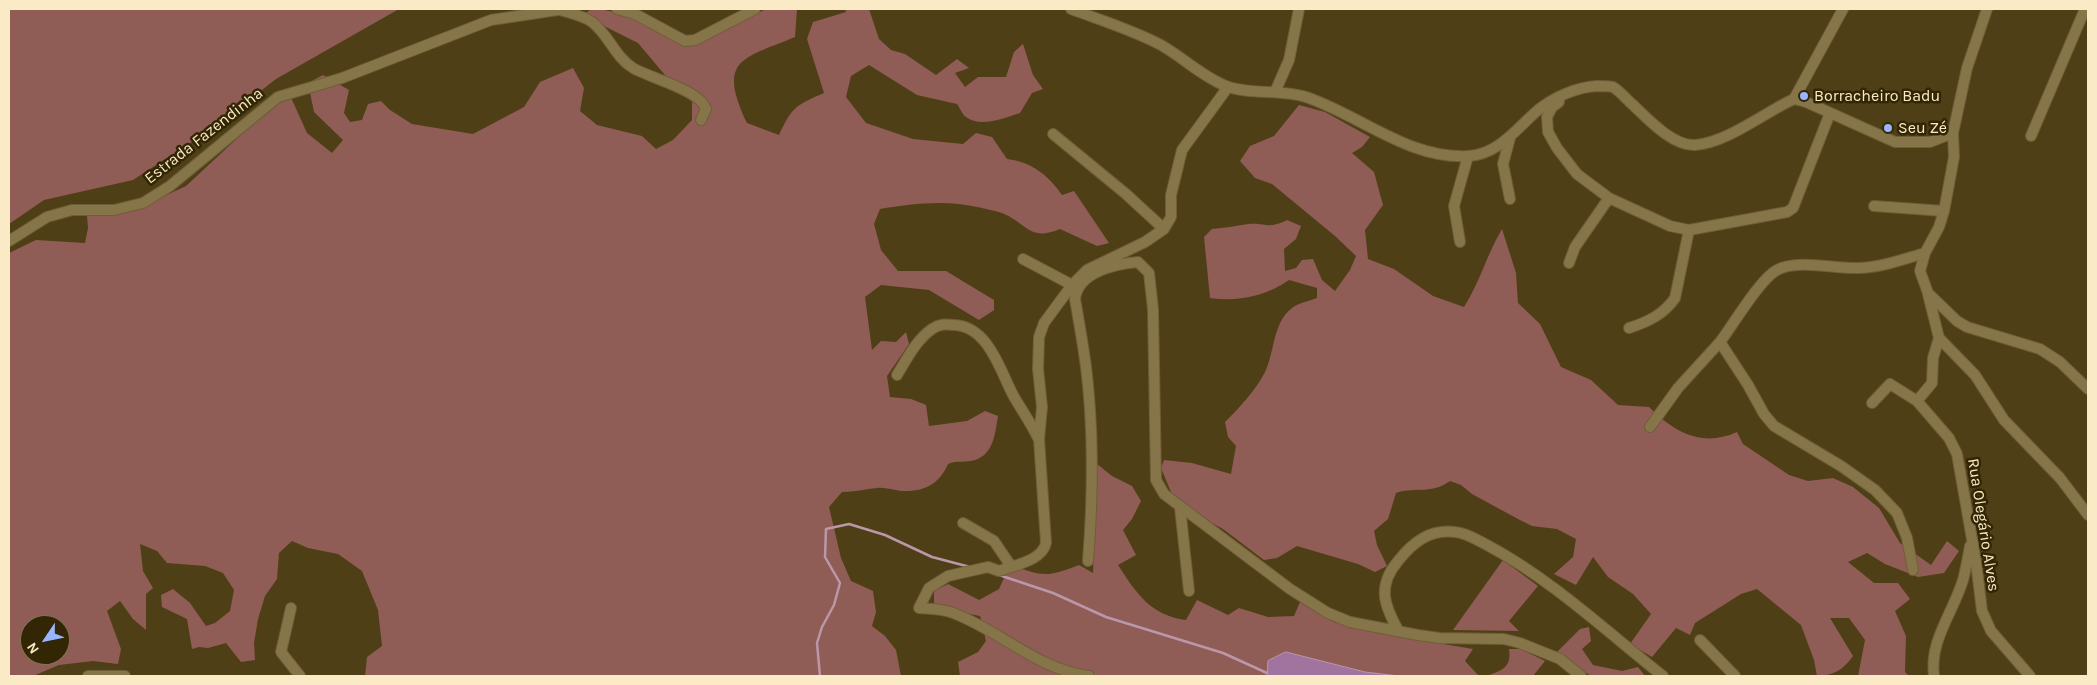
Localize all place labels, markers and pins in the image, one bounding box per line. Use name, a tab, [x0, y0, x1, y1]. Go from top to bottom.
place label: Borracheiro Badu	[1814, 86, 1940, 106]
marker: Borracheiro Badu	[1798, 90, 1810, 102]
place label: Seu Zé	[1898, 118, 1947, 138]
marker: Seu Zé	[1882, 122, 1894, 134]

